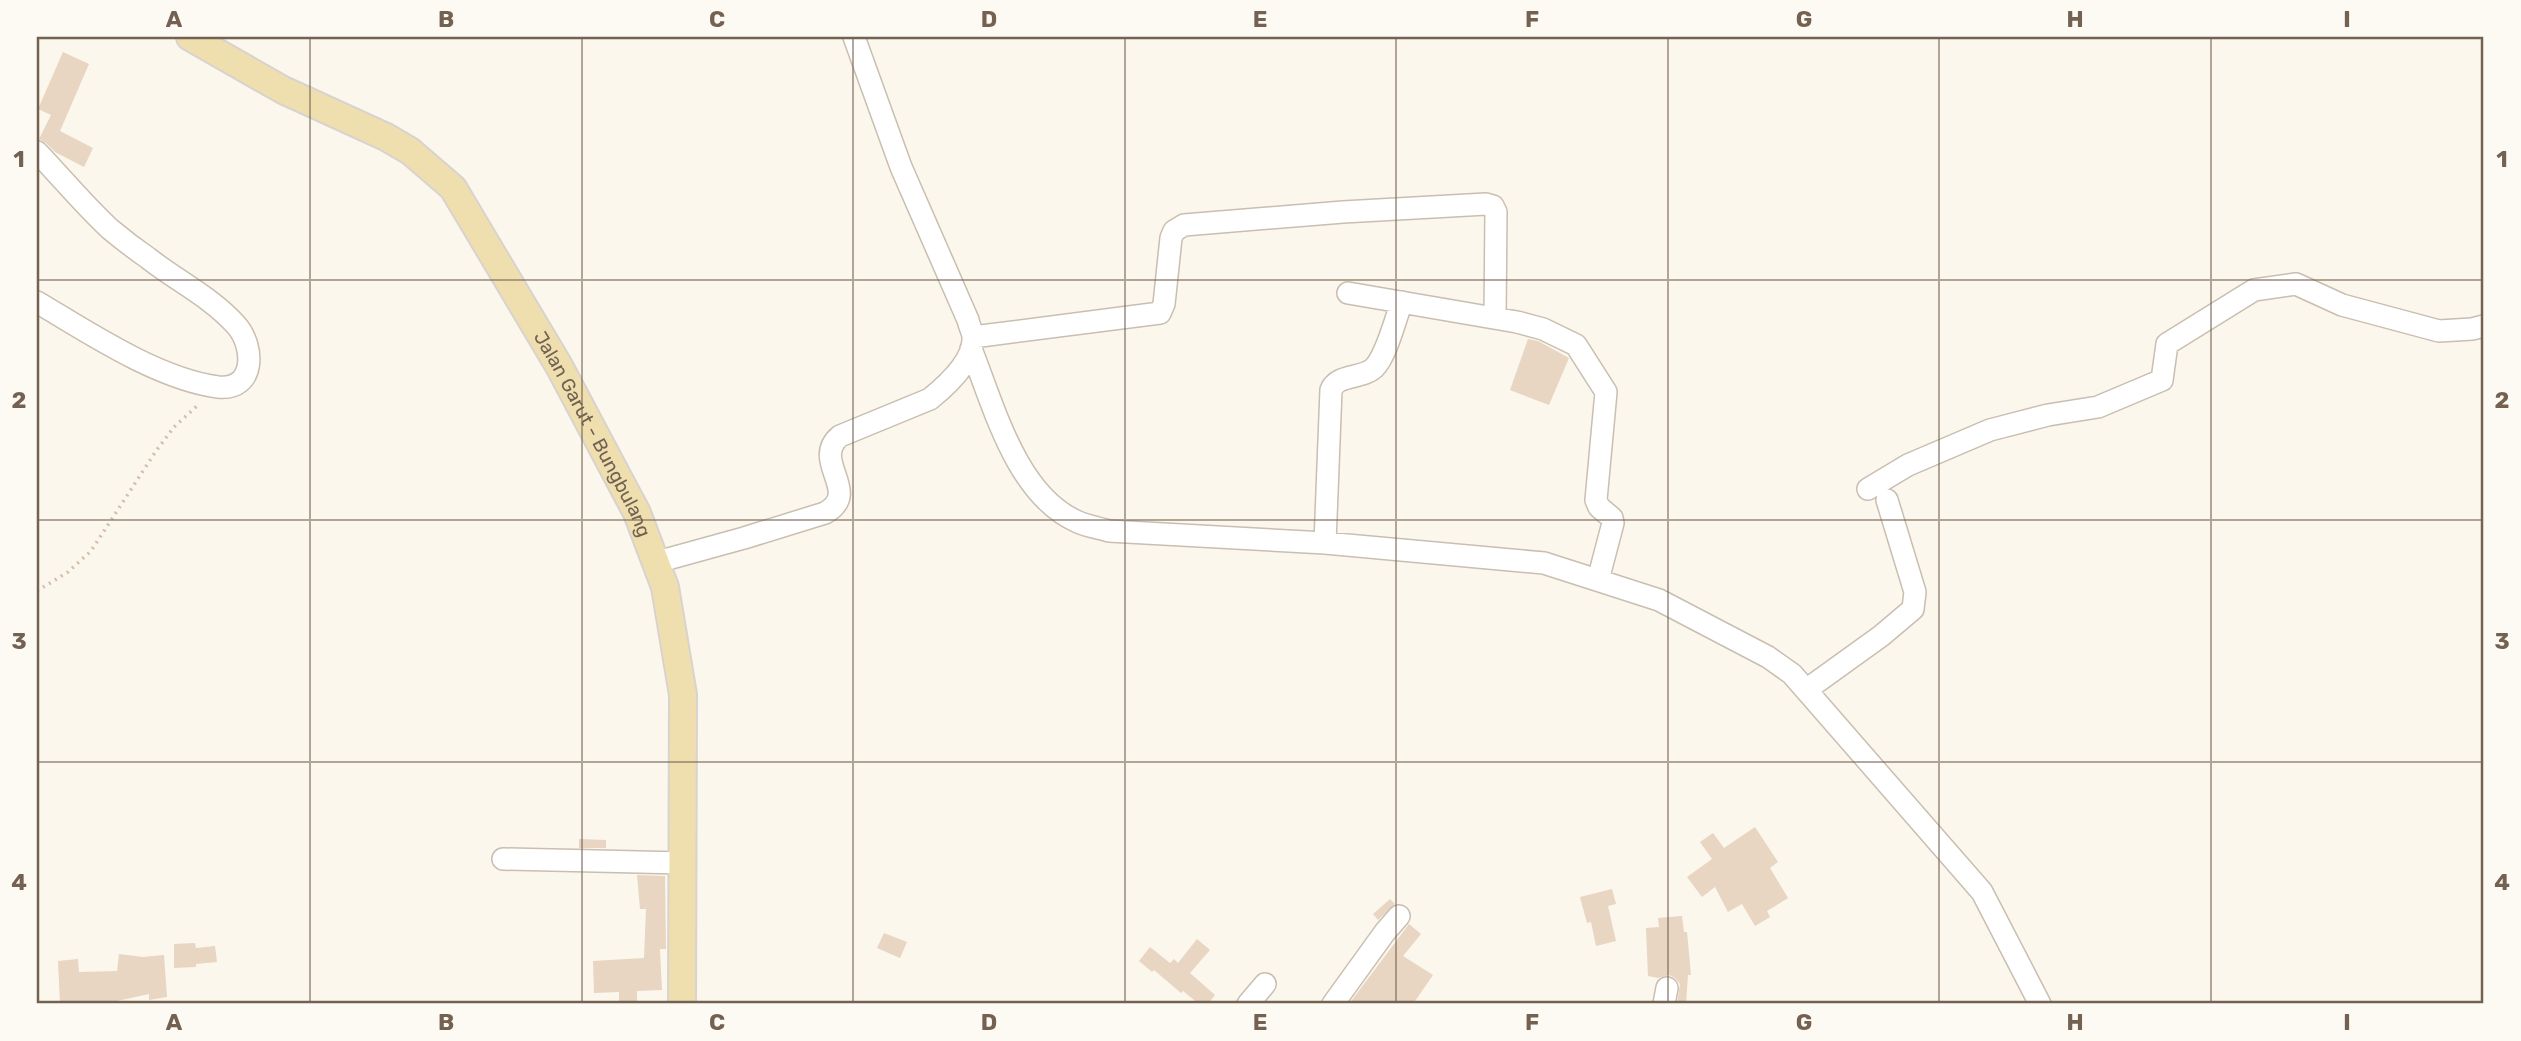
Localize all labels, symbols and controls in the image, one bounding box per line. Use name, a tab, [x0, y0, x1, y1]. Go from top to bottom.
text: A	[166, 5, 183, 33]
text: B	[438, 5, 454, 33]
text: C	[709, 5, 725, 33]
text: D	[981, 5, 997, 33]
text: E	[1253, 5, 1267, 33]
text: F	[1525, 5, 1539, 33]
text: G	[1796, 5, 1812, 33]
text: H	[2066, 5, 2084, 33]
text: I	[2343, 5, 2351, 33]
text: 1	[13, 145, 25, 173]
text: 1	[2496, 145, 2508, 173]
street label: Jalan Garut - Bungbulang	[529, 327, 656, 540]
text: 2	[12, 386, 26, 414]
text: 2	[2495, 386, 2509, 414]
text: 3	[11, 627, 27, 655]
text: 3	[2494, 627, 2510, 655]
text: 4	[11, 868, 27, 896]
text: 4	[2494, 868, 2510, 896]
text: A	[166, 1008, 183, 1036]
text: B	[438, 1008, 454, 1036]
text: C	[709, 1008, 725, 1036]
text: D	[981, 1008, 997, 1036]
text: E	[1253, 1008, 1267, 1036]
text: F	[1525, 1008, 1539, 1036]
text: G	[1796, 1008, 1812, 1036]
text: H	[2066, 1008, 2084, 1036]
text: I	[2343, 1008, 2351, 1036]

